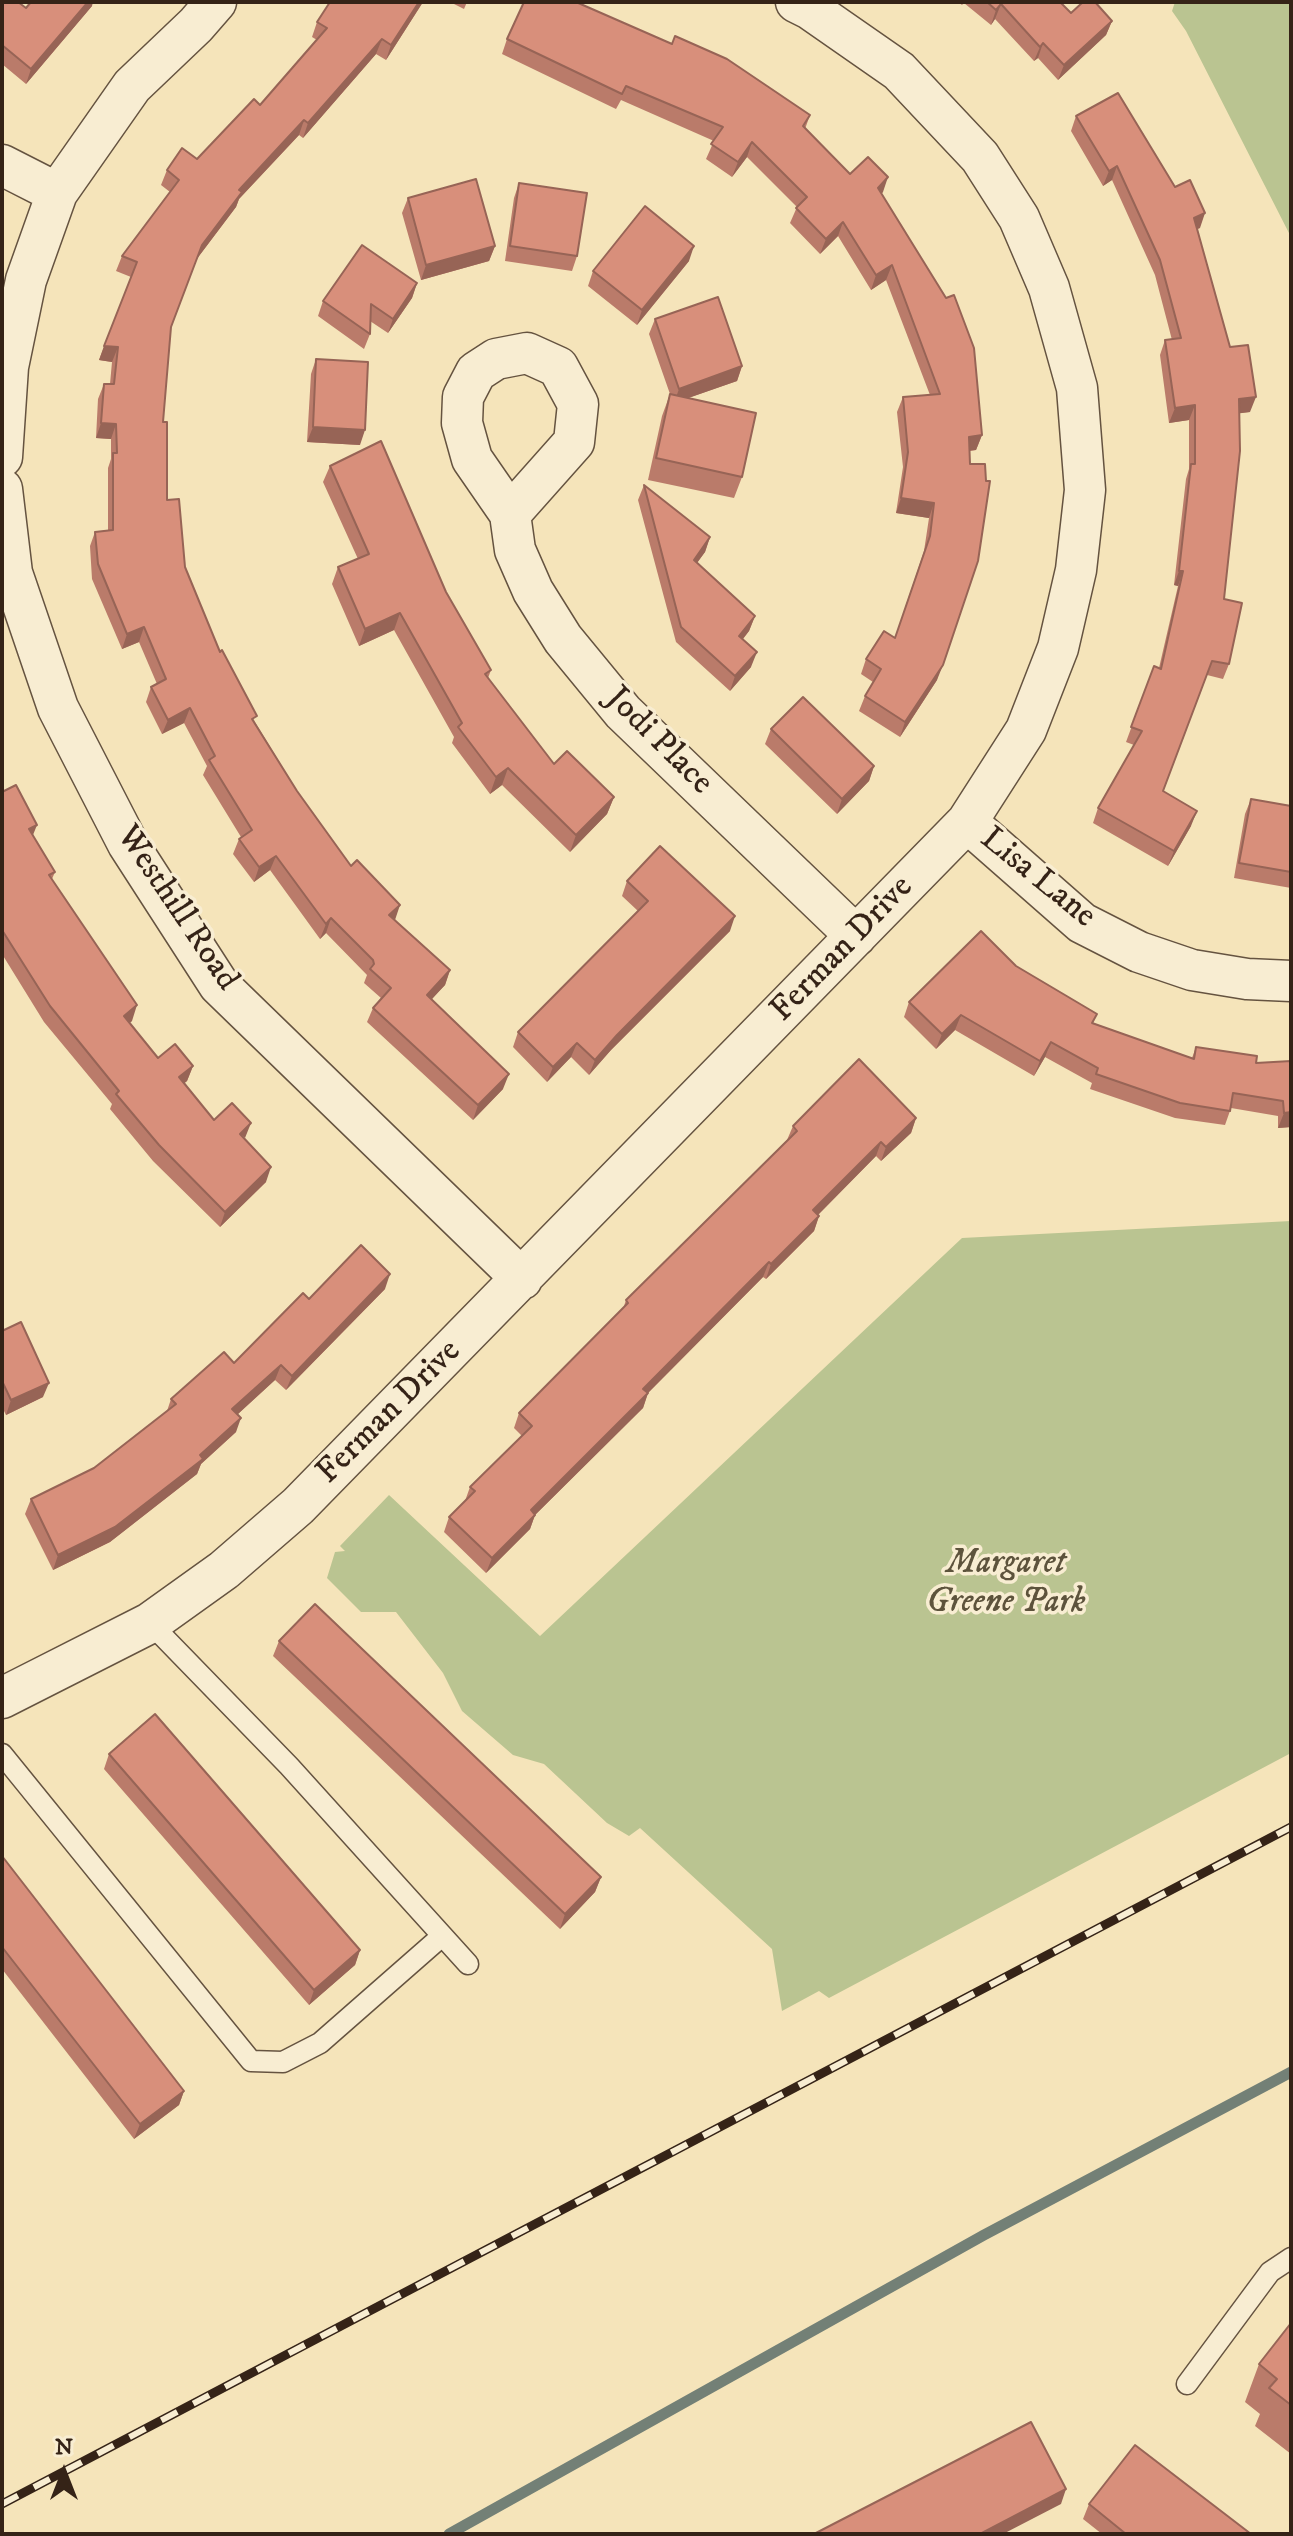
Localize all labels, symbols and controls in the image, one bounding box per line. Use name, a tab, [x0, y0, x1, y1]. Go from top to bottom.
street label: Jodi Place	[596, 680, 720, 804]
street label: Westhill Road	[106, 819, 246, 999]
street label: Lisa Lane	[971, 820, 1103, 938]
street label: Ferman Drive	[763, 868, 923, 1032]
street label: Ferman Drive	[309, 1332, 471, 1494]
park label: Margaret Greene Park	[926, 1545, 1086, 1624]
north arrow	[24, 2432, 104, 2512]
text: N	[55, 2434, 73, 2461]

